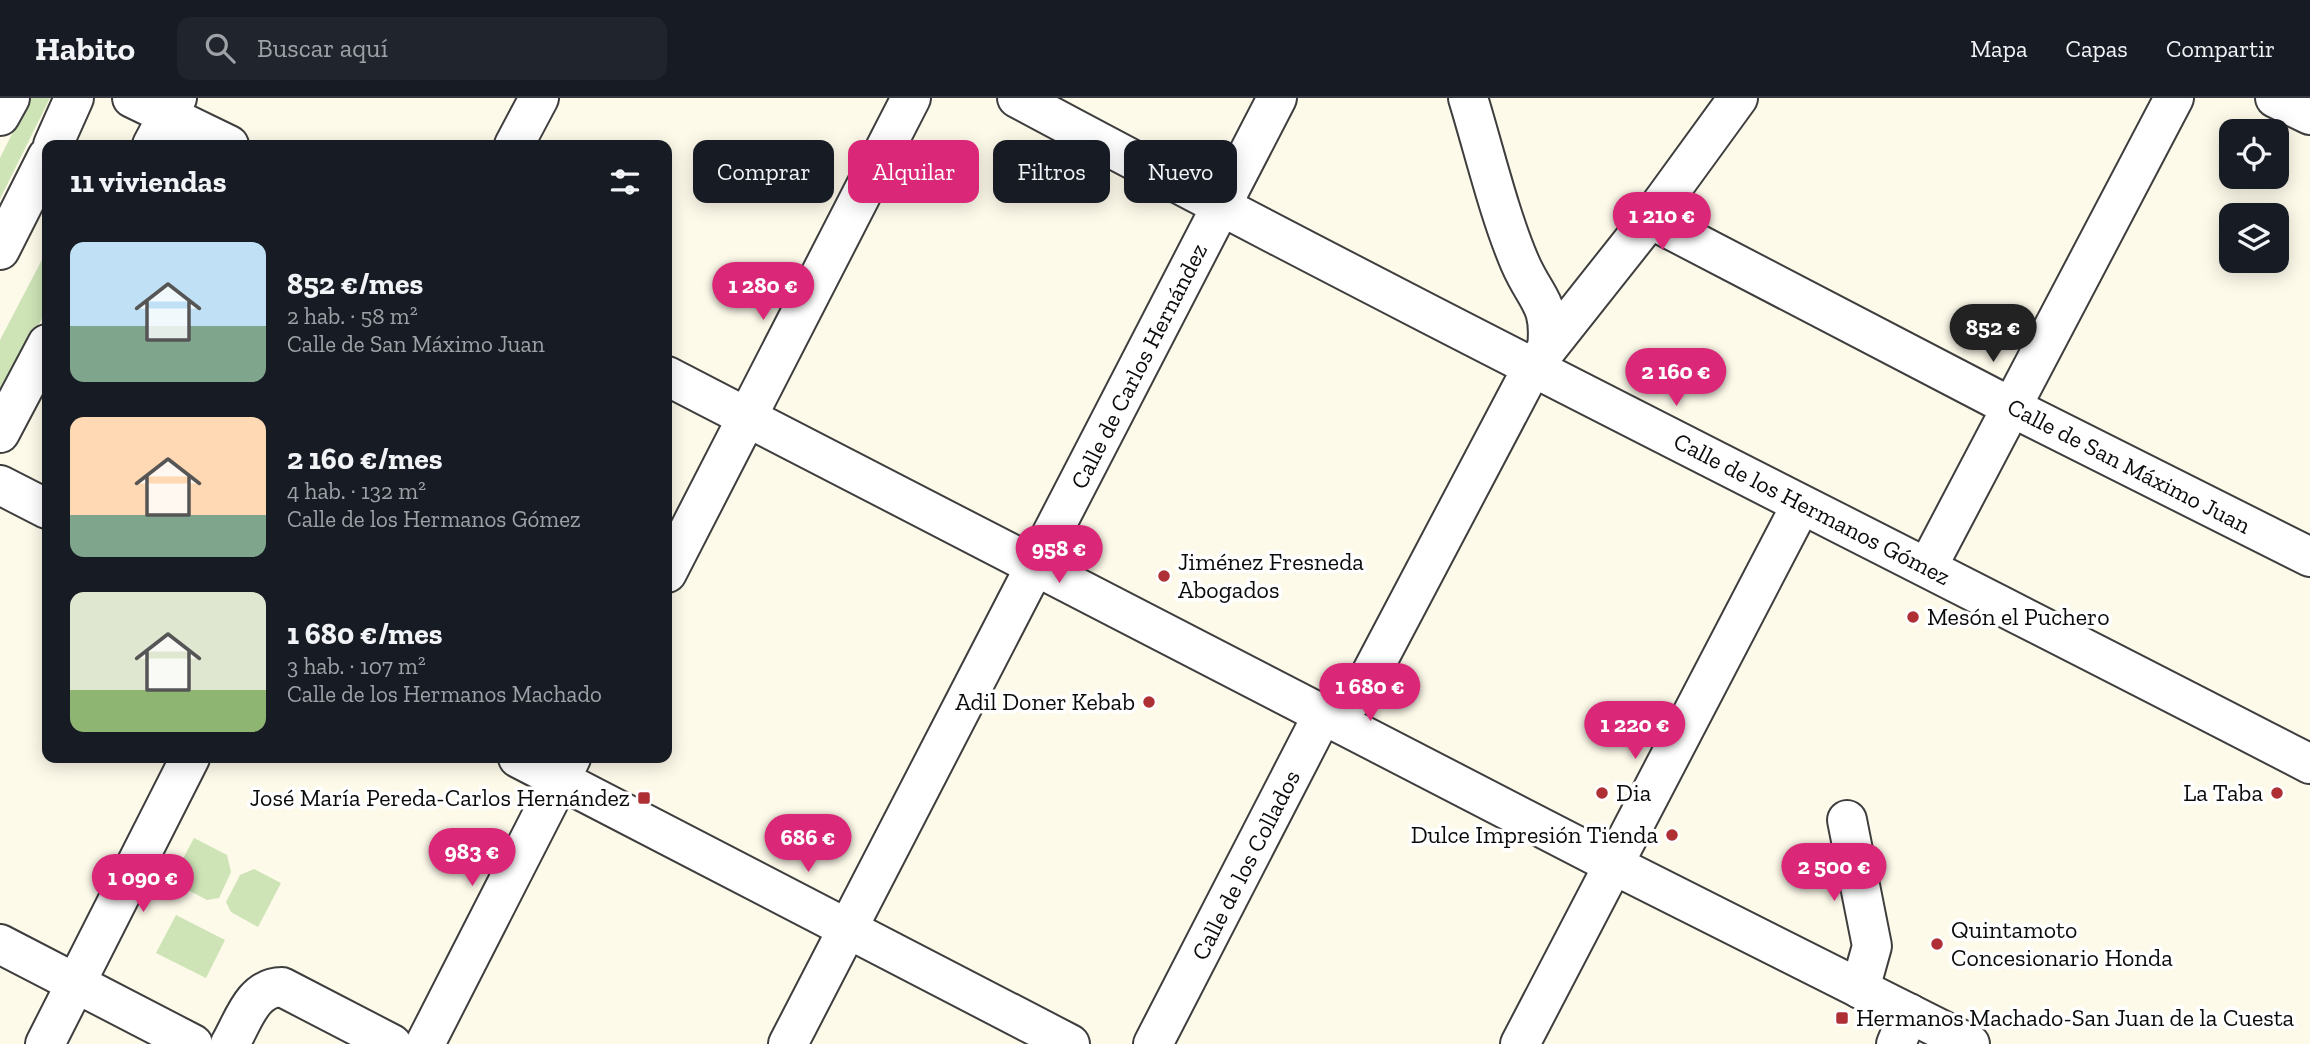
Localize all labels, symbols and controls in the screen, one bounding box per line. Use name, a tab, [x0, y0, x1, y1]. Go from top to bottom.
search box	[177, 17, 667, 80]
text: Habito	[35, 29, 135, 68]
icon: search	[201, 29, 239, 67]
text: Buscar aquí	[257, 32, 388, 64]
text: Mapa	[1970, 34, 2027, 63]
text: Capas	[2065, 34, 2128, 63]
text: Compartir	[2166, 34, 2275, 63]
map controls	[2219, 119, 2289, 273]
button: locate	[2219, 119, 2289, 189]
chip: Comprar	[693, 140, 834, 203]
chip: Alquilar	[848, 140, 979, 203]
chip: Filtros	[993, 140, 1110, 203]
chip: Nuevo	[1124, 140, 1237, 203]
icon: filters	[606, 163, 644, 201]
text: 11 viviendas	[70, 164, 227, 200]
pin: 1 210 €	[1597, 192, 1727, 252]
text: 1 210 €	[1629, 201, 1695, 229]
button: layers	[2219, 203, 2289, 273]
street label: Calle de Carlos Hernández	[1064, 238, 1213, 493]
pin: 1 280 €	[698, 262, 828, 322]
text: 852 €/mes	[287, 266, 423, 302]
icon: home	[126, 270, 210, 354]
text: 1 280 €	[728, 271, 798, 299]
text: 2 hab. · 58 m²	[287, 302, 418, 330]
pin: 852 €	[1944, 304, 2042, 364]
text: 852 €	[1966, 313, 2020, 341]
text: Calle de San Máximo Juan	[287, 330, 545, 358]
pin: 2 160 €	[1611, 348, 1741, 408]
text: 2 160 €	[1641, 357, 1711, 385]
street label: Calle de San Máximo Juan	[2003, 392, 2256, 540]
street label: Calle de los Hermanos Gómez	[1669, 426, 1955, 591]
text: 2 160 €/mes	[287, 441, 443, 477]
icon: home	[126, 445, 210, 529]
text: 4 hab. · 132 m²	[287, 477, 426, 505]
text: Calle de los Hermanos Gómez	[287, 505, 581, 533]
pin: 958 €	[1010, 526, 1108, 585]
text: 958 €	[1032, 534, 1086, 562]
place label: Jiménez Fresneda Abogados	[1178, 547, 1364, 604]
marker: Jiménez Fresneda Abogados	[1156, 568, 1172, 584]
place label: Mesón el Puchero	[1927, 602, 2109, 631]
marker: Mesón el Puchero	[1905, 609, 1921, 625]
text: 1 680 €/mes	[287, 616, 443, 652]
icon: home	[126, 620, 210, 704]
text: 3 hab. · 107 m²	[287, 652, 426, 680]
pin: 1 680 €	[1305, 664, 1435, 723]
text: 1 680 €	[1335, 672, 1405, 700]
text: Calle de los Hermanos Machado	[287, 680, 602, 708]
place label: Adil Doner Kebab	[955, 687, 1135, 716]
marker: Adil Doner Kebab	[1141, 694, 1157, 710]
pin: 1 220 €	[1570, 702, 1700, 761]
text: 1 220 €	[1600, 710, 1670, 738]
street label: Calle de los Collados	[1185, 765, 1306, 965]
place label: Dia	[1616, 778, 1652, 807]
place label: La Taba	[2183, 778, 2263, 807]
place label: José María Pereda-Carlos Hernández	[250, 783, 630, 812]
marker: Dia	[1594, 785, 1610, 801]
marker: La Taba	[2269, 785, 2285, 801]
marker: José María Pereda-Carlos Hernández	[636, 790, 652, 806]
pin: 686 €	[759, 814, 857, 874]
place label: Dulce Impresión Tienda	[1411, 820, 1658, 849]
text: 686 €	[781, 823, 835, 851]
marker: Dulce Impresión Tienda	[1664, 827, 1680, 843]
pin: 983 €	[423, 828, 521, 888]
text: 983 €	[445, 837, 499, 865]
pin: 2 500 €	[1769, 844, 1899, 903]
text: 2 500 €	[1797, 852, 1871, 880]
pin: 1 090 €	[78, 854, 208, 914]
text: 1 090 €	[108, 863, 178, 891]
place label: Quintamoto Concesionario Honda	[1951, 915, 2173, 972]
marker: Quintamoto Concesionario Honda	[1929, 936, 1945, 952]
place label: Hermanos Machado-San Juan de la Cuesta	[1856, 1003, 2295, 1032]
marker: Hermanos Machado-San Juan de la Cuesta	[1834, 1010, 1850, 1026]

